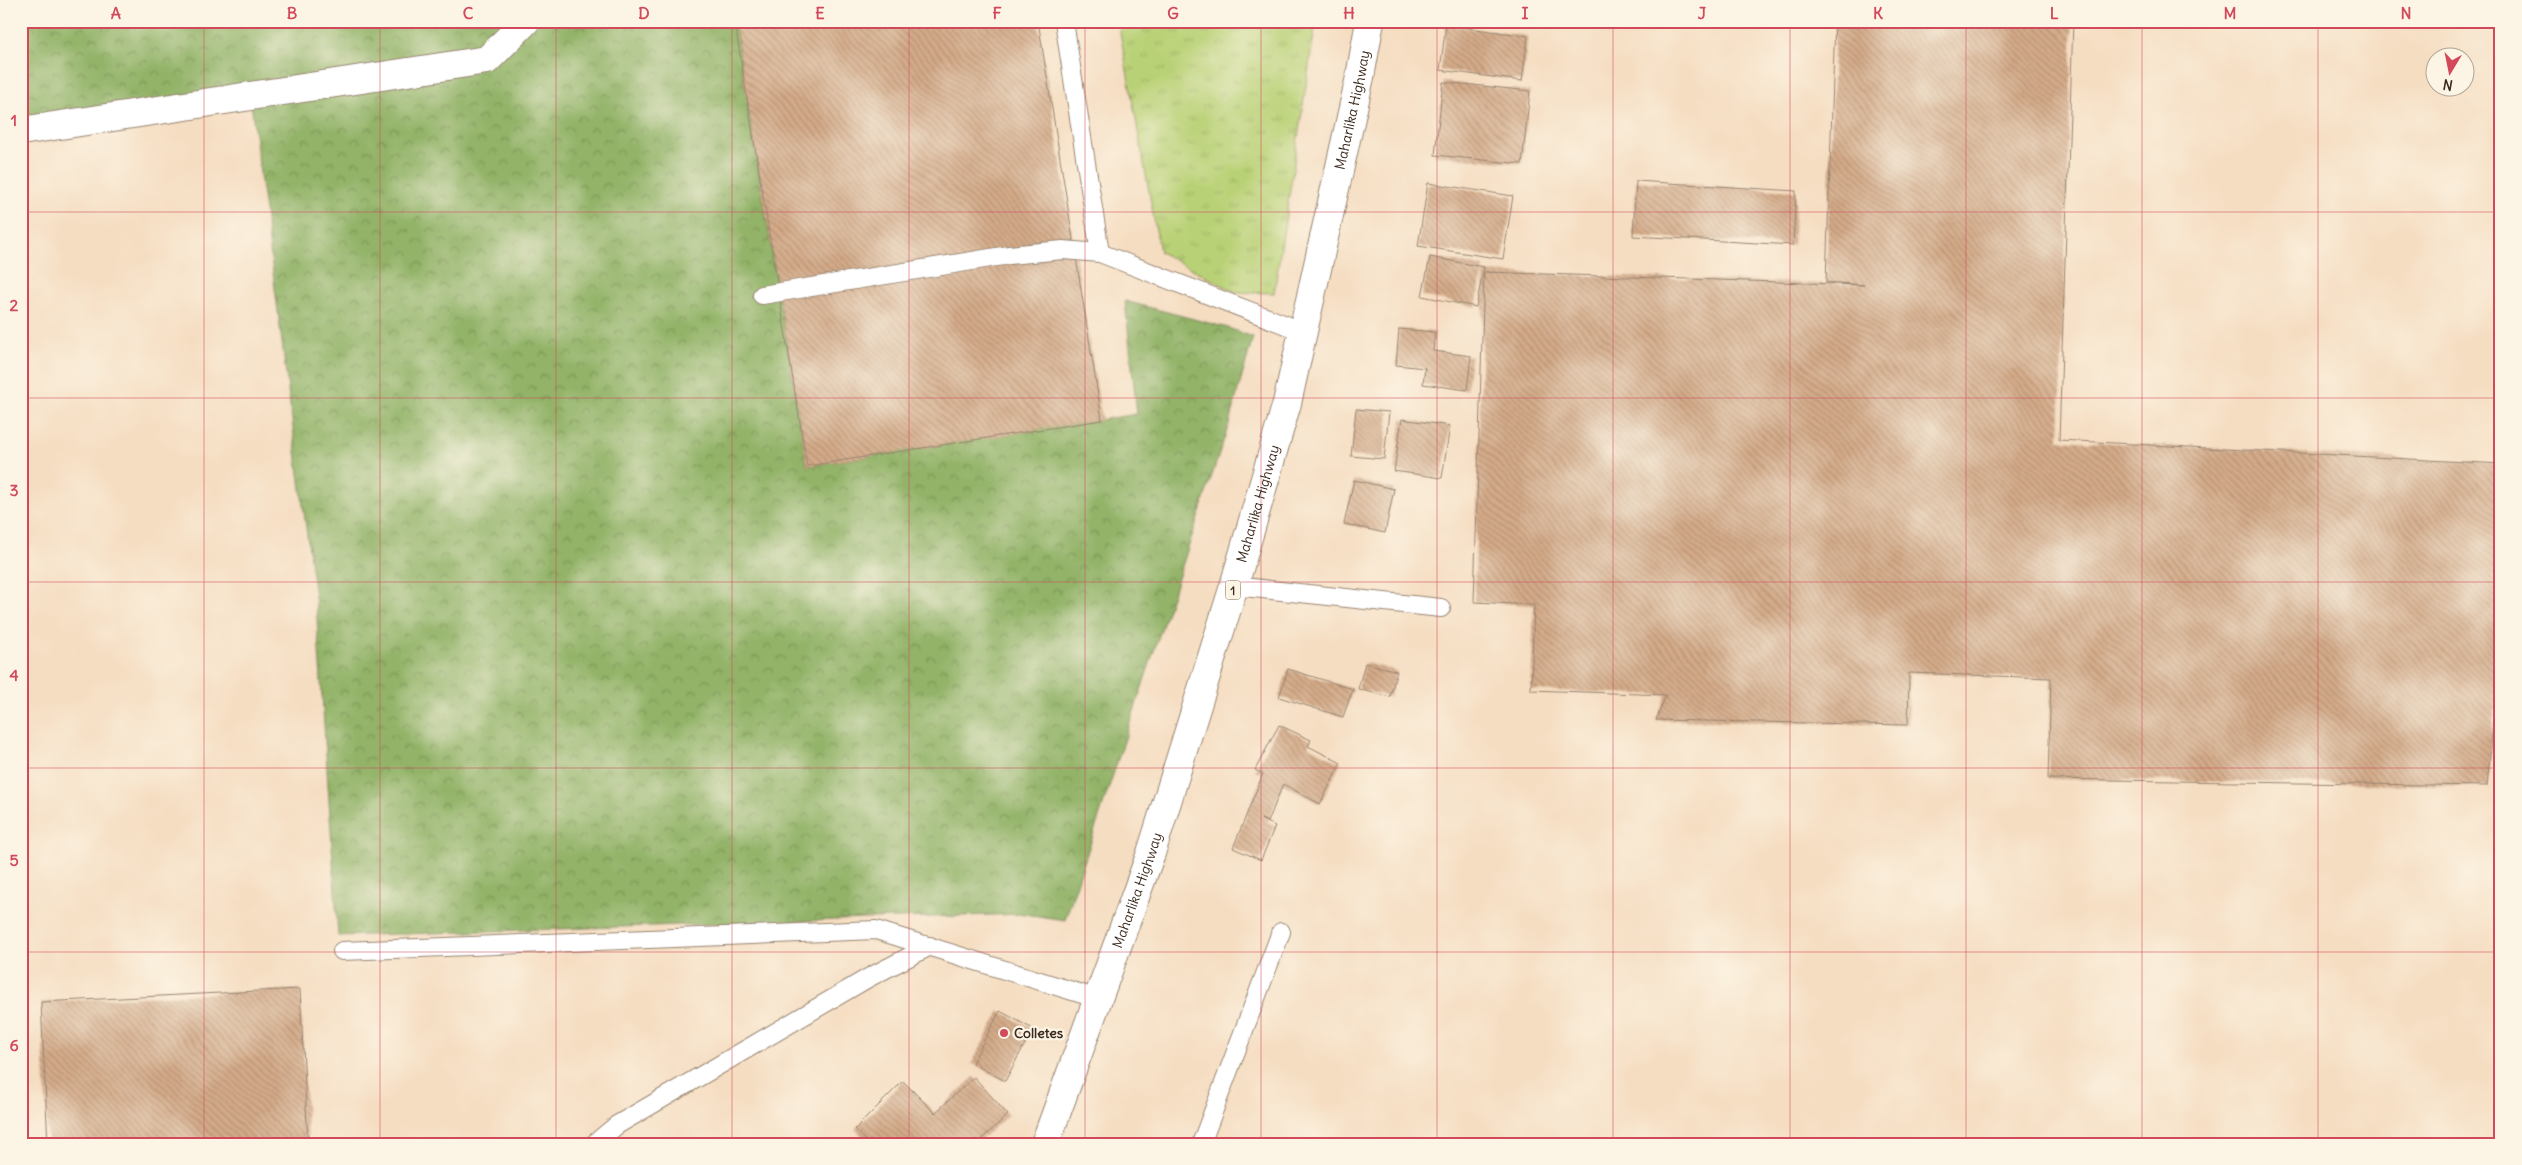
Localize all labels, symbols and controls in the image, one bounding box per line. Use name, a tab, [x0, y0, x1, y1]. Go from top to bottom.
text: A	[111, 3, 121, 23]
text: B	[287, 3, 298, 23]
text: C	[463, 3, 474, 23]
text: D	[638, 3, 650, 23]
text: E	[815, 3, 825, 23]
text: F	[992, 3, 1002, 23]
text: G	[1167, 3, 1179, 23]
text: H	[1343, 3, 1355, 23]
text: I	[1522, 3, 1529, 23]
text: J	[1698, 3, 1707, 23]
text: K	[1873, 3, 1883, 23]
text: L	[2050, 3, 2059, 23]
text: M	[2224, 3, 2237, 23]
text: N	[2400, 3, 2412, 23]
north arrow	[2424, 48, 2474, 98]
street label: Maharlika Highway	[1331, 49, 1374, 171]
text: N	[2441, 75, 2454, 95]
text: 1	[11, 110, 17, 130]
text: 2	[10, 295, 19, 315]
street label: Maharlika Highway	[1232, 443, 1283, 565]
text: 3	[9, 480, 19, 500]
road number: 1	[1226, 580, 1240, 600]
text: 4	[9, 665, 19, 685]
street label: Maharlika Highway	[1108, 830, 1166, 951]
text: 5	[9, 850, 19, 870]
place label: Colletes	[1014, 1024, 1064, 1042]
marker: Colletes	[998, 1027, 1010, 1039]
text: 6	[9, 1035, 19, 1055]

